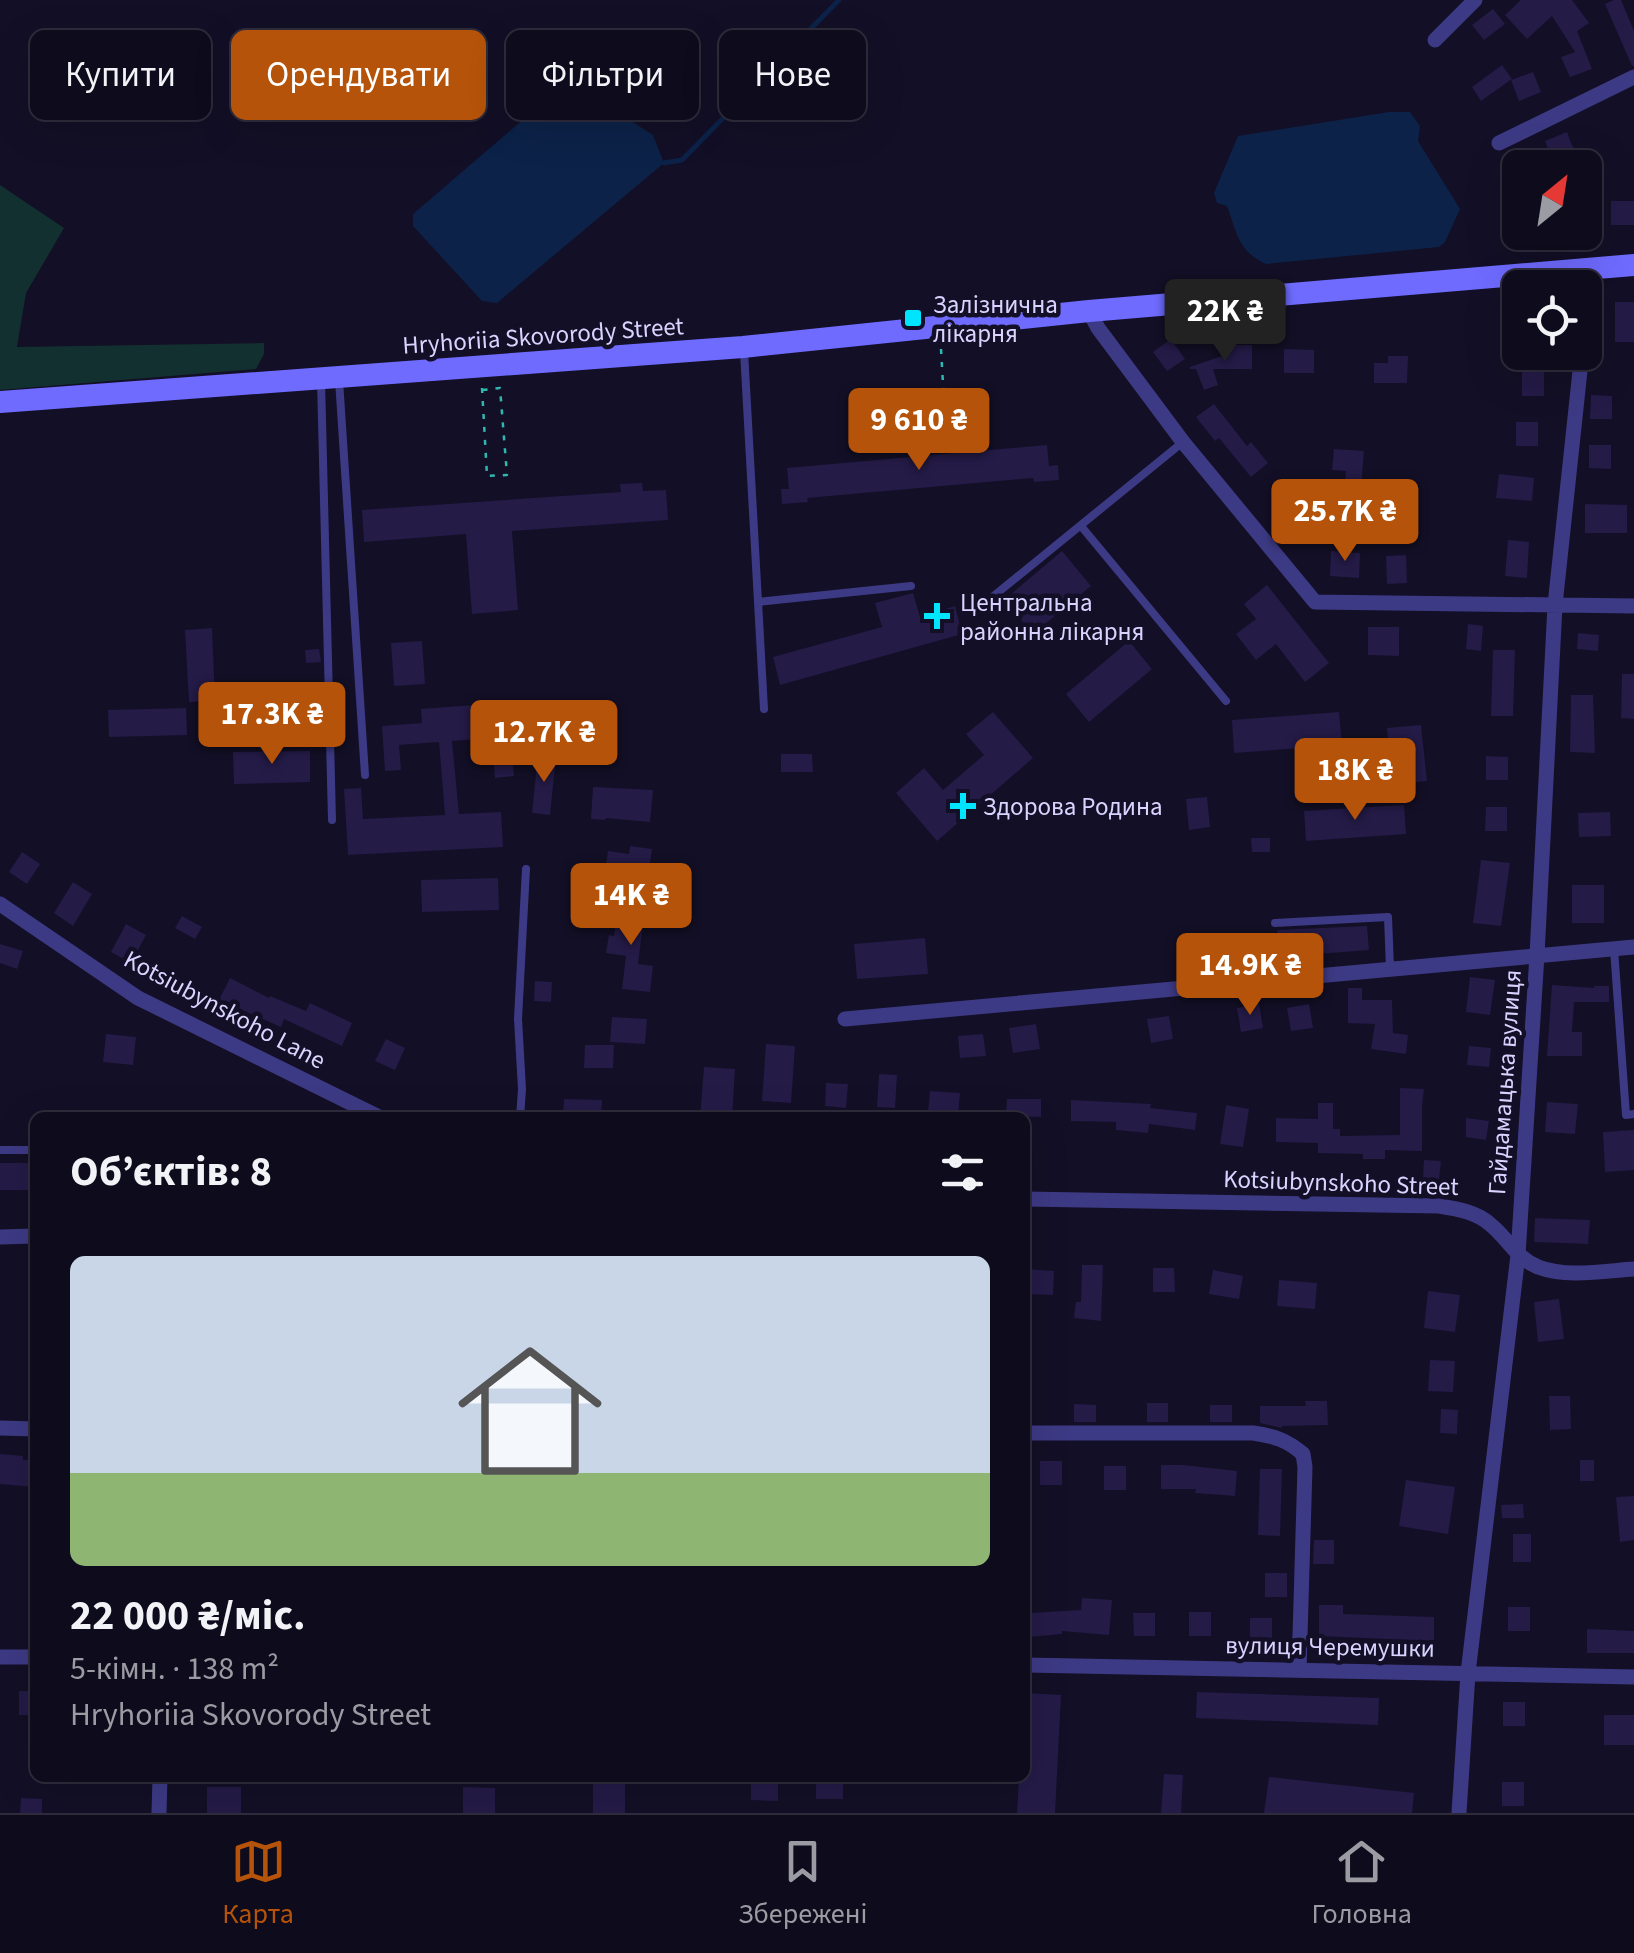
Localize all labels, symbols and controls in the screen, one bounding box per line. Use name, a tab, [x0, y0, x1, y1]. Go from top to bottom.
chip: Купити	[30, 30, 211, 120]
chip: Орендувати	[231, 30, 486, 120]
chip: Фільтри	[506, 30, 699, 120]
chip: Нове	[719, 30, 866, 120]
north arrow	[1502, 150, 1602, 250]
map controls	[1502, 150, 1602, 370]
button: locate	[1502, 270, 1602, 370]
pin: 22K ₴	[1155, 279, 1295, 364]
place label: Залізнична лікарня	[933, 287, 1058, 352]
text: 22K ₴	[1187, 288, 1263, 334]
marker: Залізнична лікарня	[902, 307, 924, 329]
street label: Hryhoriia Skovorody Street	[401, 308, 686, 364]
pin: 9 610 ₴	[827, 388, 1011, 473]
text: 9 610 ₴	[870, 397, 968, 443]
pin: 25.7K ₴	[1253, 479, 1437, 564]
text: 25.7K ₴	[1293, 488, 1397, 534]
place label: Центральна районна лікарня	[960, 585, 1144, 650]
marker: Центральна районна лікарня	[924, 603, 950, 629]
pin: 17.3K ₴	[180, 682, 364, 767]
text: 17.3K ₴	[220, 691, 324, 737]
pin: 12.7K ₴	[452, 700, 636, 785]
text: 12.7K ₴	[492, 709, 596, 755]
pin: 18K ₴	[1285, 738, 1425, 823]
text: 18K ₴	[1317, 747, 1393, 793]
place label: Здорова Родина	[983, 789, 1163, 825]
marker: Здорова Родина	[952, 795, 974, 817]
pin: 14K ₴	[561, 863, 701, 948]
text: 14K ₴	[593, 872, 669, 918]
pin: 14.9K ₴	[1158, 933, 1342, 1018]
street label: Kotsiubynskoho Lane	[117, 941, 332, 1078]
text: 14.9K ₴	[1198, 942, 1302, 988]
street label: Гайдамацька вулиця	[1479, 968, 1531, 1196]
text: Об’єктів: 8	[70, 1142, 272, 1202]
icon: filters	[935, 1145, 990, 1200]
street label: Kotsiubynskoho Street	[1223, 1161, 1460, 1205]
icon: home	[440, 1321, 620, 1501]
text: 22 000 ₴/міс.	[70, 1586, 306, 1646]
street label: вулиця Черемушки	[1225, 1627, 1435, 1667]
text: 5-кімн. · 138 m²	[70, 1646, 279, 1692]
text: Hryhoriia Skovorody Street	[70, 1692, 431, 1738]
tab: Карта	[222, 1834, 294, 1934]
tab: Збережені	[738, 1834, 867, 1934]
tab: Головна	[1312, 1834, 1412, 1934]

